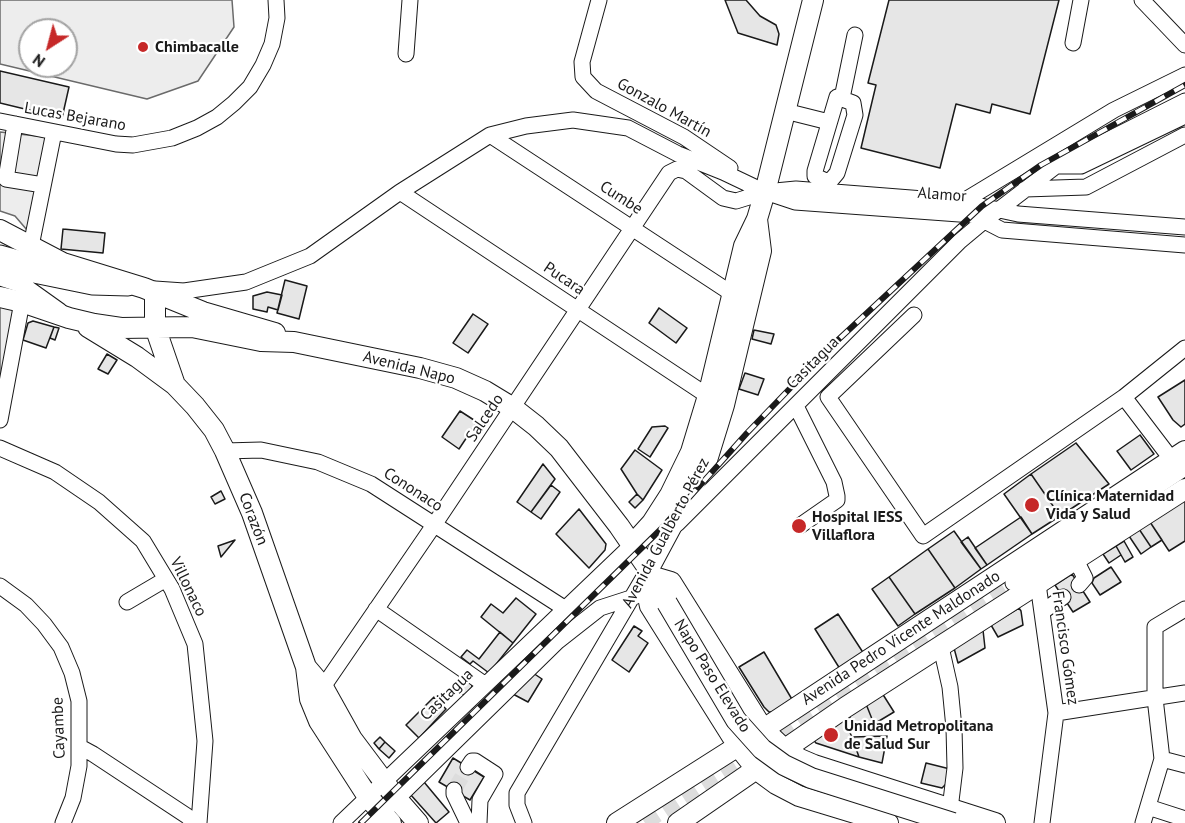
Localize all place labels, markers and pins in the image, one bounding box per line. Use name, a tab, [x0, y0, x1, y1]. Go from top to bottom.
place label: Chimbacalle	[155, 37, 239, 57]
marker: Chimbacalle	[136, 40, 150, 54]
place label: Clínica Maternidad Vida y Salud	[1046, 486, 1174, 524]
marker: Clínica Maternidad Vida y Salud	[1023, 496, 1041, 514]
place label: Hospital IESS Villaflora	[812, 507, 903, 545]
marker: Hospital IESS Villaflora	[790, 517, 808, 535]
place label: Unidad Metropolitana de Salud Sur	[844, 716, 993, 754]
marker: Unidad Metropolitana de Salud Sur	[822, 726, 840, 744]

